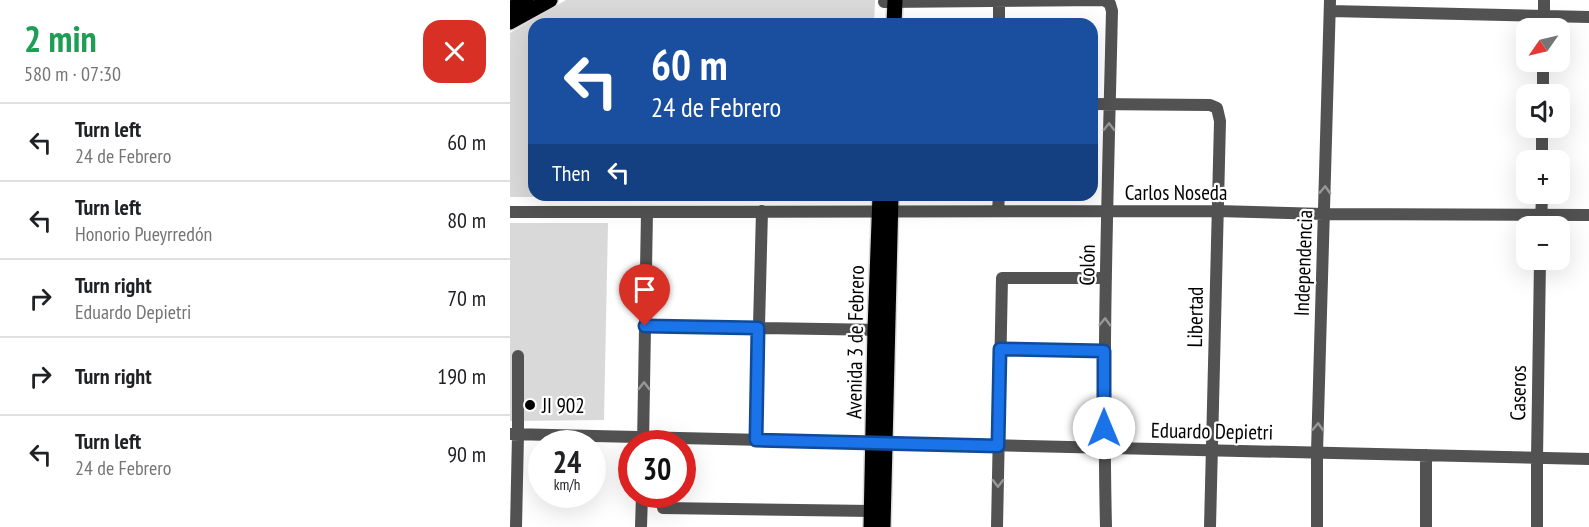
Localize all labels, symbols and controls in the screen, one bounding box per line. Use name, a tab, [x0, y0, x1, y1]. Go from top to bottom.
text: 2 min	[24, 15, 97, 62]
north arrow	[1516, 18, 1570, 72]
map controls	[1516, 18, 1570, 270]
button: close	[423, 20, 486, 83]
text: 60 m	[651, 37, 728, 92]
icon: left	[552, 42, 630, 120]
text: 580 m · 07:30	[24, 61, 121, 87]
button: sound	[1516, 84, 1570, 138]
text: 24 de Febrero	[651, 90, 781, 124]
text: Turn left	[75, 115, 141, 143]
one-way arrow	[1103, 122, 1116, 131]
icon: left	[24, 126, 57, 159]
text: 60 m	[447, 128, 486, 156]
text: 24 de Febrero	[75, 143, 171, 169]
button: +	[1516, 150, 1570, 204]
icon: left	[602, 156, 635, 189]
text: Then	[552, 159, 590, 187]
street label: Carlos Noseda	[1125, 179, 1227, 206]
one-way arrow	[1319, 185, 1331, 194]
text: Turn left	[75, 193, 141, 221]
icon: left	[24, 204, 57, 237]
text: 80 m	[447, 206, 486, 234]
street label: Independencia	[1288, 209, 1318, 317]
button: −	[1516, 216, 1570, 270]
text: Honorio Pueyrredón	[75, 221, 212, 247]
street label: Colón	[1073, 244, 1101, 286]
pin	[619, 264, 670, 326]
street label: Avenida 3 de Febrero	[840, 265, 870, 419]
text: Turn right	[75, 271, 152, 299]
icon: arrive	[628, 273, 661, 306]
icon: right	[24, 282, 57, 315]
text: 70 m	[447, 284, 486, 312]
street label: Libertad	[1181, 286, 1209, 348]
text: Eduardo Depietri	[75, 299, 191, 325]
one-way arrow	[1099, 317, 1112, 326]
icon: right	[24, 360, 57, 393]
text: Turn right	[75, 362, 152, 390]
text: 190 m	[437, 362, 486, 390]
street label: Caseros	[1504, 365, 1532, 421]
one-way arrow	[638, 381, 650, 390]
place label: JI 902	[541, 392, 585, 419]
position arrow	[1072, 396, 1136, 460]
marker: JI 902	[523, 398, 537, 412]
street label: Eduardo Depietri	[1151, 416, 1273, 446]
one-way arrow	[1312, 422, 1324, 431]
text: Turn left	[75, 427, 141, 455]
speed limit sign: 30	[618, 430, 696, 508]
icon: left	[24, 438, 57, 471]
text: 90 m	[447, 440, 486, 468]
text: 24	[553, 442, 581, 481]
text: 24 de Febrero	[75, 455, 171, 481]
text: km/h	[554, 475, 580, 494]
one-way arrow	[991, 479, 1004, 488]

